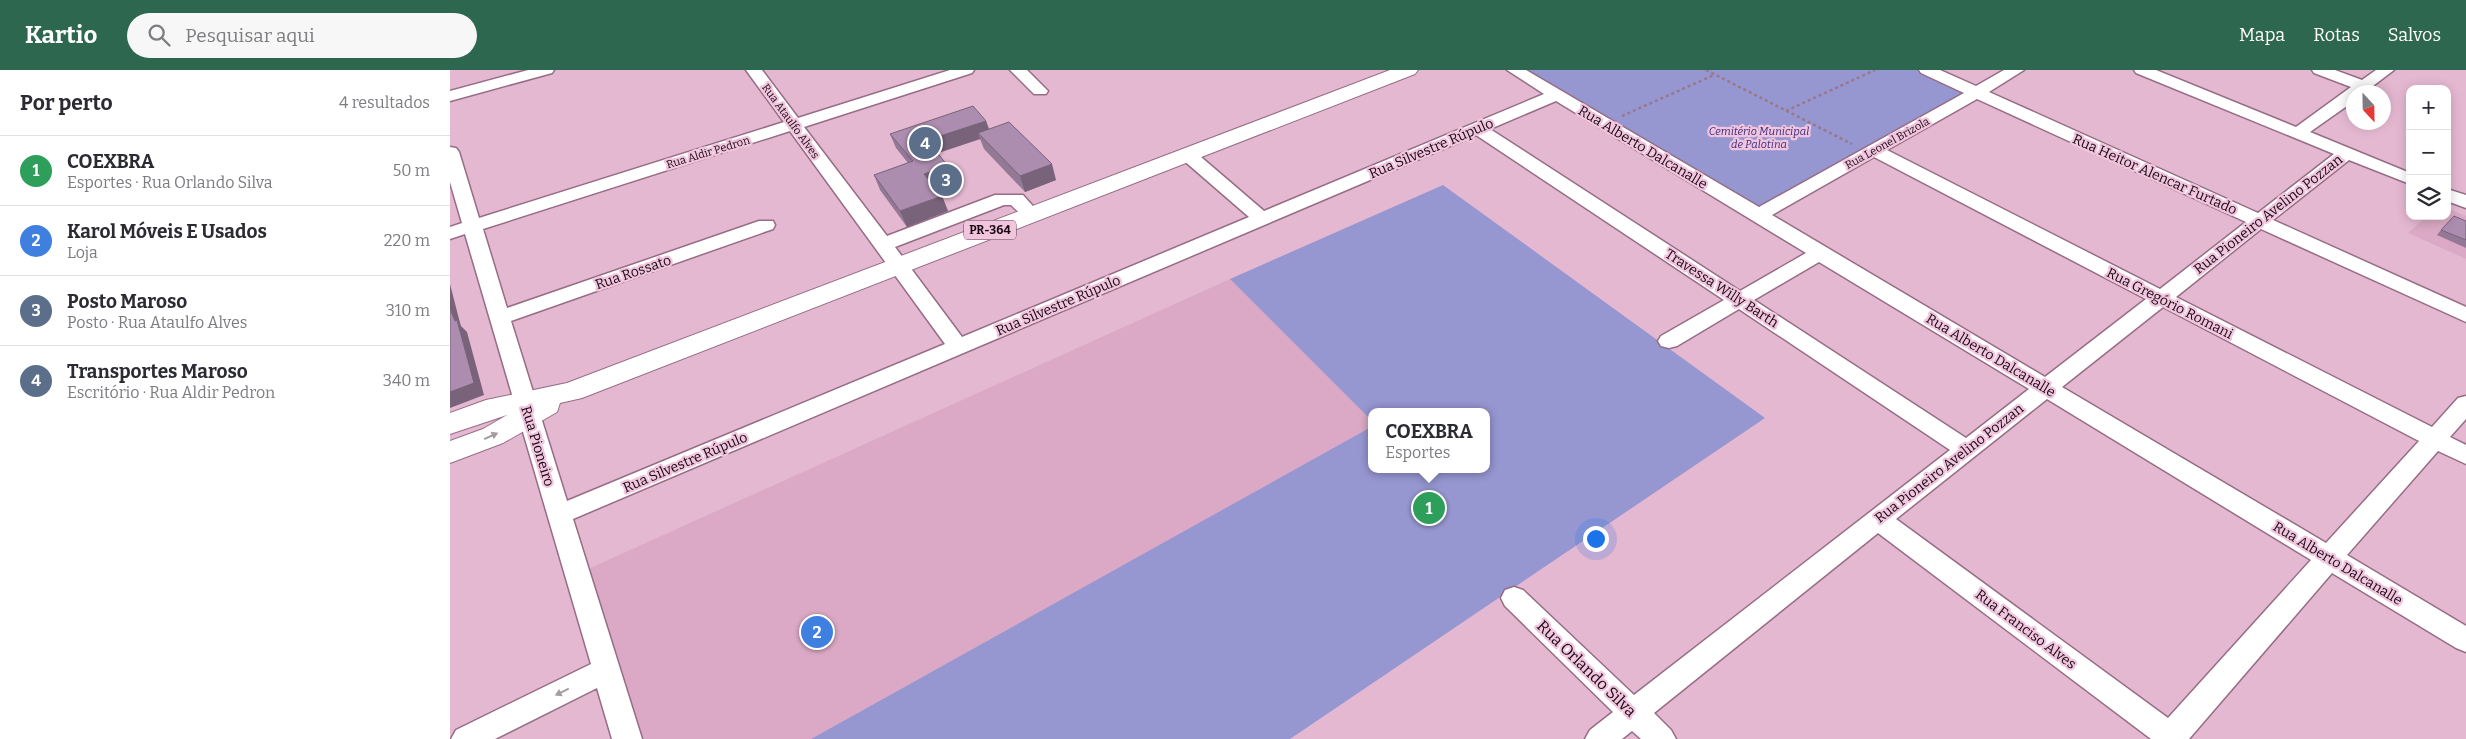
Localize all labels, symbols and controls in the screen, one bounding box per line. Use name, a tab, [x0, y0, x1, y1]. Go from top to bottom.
search box	[127, 13, 477, 58]
text: Kartio	[25, 21, 97, 49]
icon: search	[145, 21, 173, 49]
text: Pesquisar aqui	[185, 24, 315, 47]
text: Mapa	[2239, 24, 2285, 46]
text: Rotas	[2313, 24, 2360, 46]
text: Salvos	[2388, 24, 2441, 46]
street label: Rua Ataulfo Alves	[759, 81, 822, 161]
north arrow	[2346, 85, 2391, 130]
map controls	[2406, 85, 2451, 220]
button: +	[2406, 85, 2451, 130]
text: Por perto	[20, 90, 113, 116]
text: 4 resultados	[339, 93, 430, 112]
street label: Rua Alberto Dalcanalle	[1575, 102, 1710, 193]
street label: Rua Silvestre Rúpulo	[1366, 115, 1496, 182]
street label: Rua Leonel Brizola	[1843, 115, 1932, 172]
pin: 4	[909, 124, 941, 162]
park label: Cemitério Municipal de Palotina	[1709, 125, 1809, 151]
street label: Rua Heitor Alencar Furtado	[2070, 130, 2240, 218]
button: −	[2406, 130, 2451, 175]
street label: Rua Aldir Pedron	[665, 134, 751, 171]
text: COEXBRA	[67, 150, 154, 173]
street label: Rua Pioneiro Avelino Pozzan	[2191, 151, 2346, 278]
text: 1	[33, 161, 39, 180]
text: 50 m	[393, 161, 430, 180]
pin: 3	[930, 161, 962, 199]
text: Esportes · Rua Orlando Silva	[67, 173, 273, 192]
button: layers	[2406, 175, 2451, 220]
text: Karol Móveis E Usados	[67, 220, 267, 243]
road number: PR-364	[964, 220, 1016, 240]
text: 2	[31, 231, 41, 250]
text: 220 m	[384, 231, 430, 250]
text: Loja	[67, 243, 98, 262]
street label: Travessa Willy Barth	[1662, 245, 1782, 332]
street label: Rua Rossato	[593, 252, 673, 293]
street label: Rua Gregório Romani	[2104, 264, 2236, 343]
street label: Rua Silvestre Rúpulo	[993, 272, 1123, 339]
text: Posto Maroso	[67, 290, 187, 313]
text: 3	[31, 301, 41, 320]
text: 310 m	[386, 301, 430, 320]
street label: Rua Alberto Dalcanalle	[1923, 310, 2058, 401]
text: Posto · Rua Ataulfo Alves	[67, 313, 247, 332]
text: Transportes Maroso	[67, 360, 248, 383]
text: 4	[31, 371, 41, 390]
text: 340 m	[383, 371, 430, 390]
text: Escritório · Rua Aldir Pedron	[67, 383, 275, 402]
street label: Rua Pioneiro Avelino Pozzan	[1872, 400, 2027, 527]
street label: Rua Pioneiro	[517, 404, 558, 488]
popup	[1368, 408, 1490, 473]
text: COEXBRA	[1385, 420, 1473, 443]
street label: Rua Silvestre Rúpulo	[620, 429, 750, 496]
one-way arrow	[484, 432, 498, 440]
text: Esportes	[1385, 443, 1450, 462]
pin: 1	[1413, 489, 1445, 527]
street label: Rua Alberto Dalcanalle	[2270, 518, 2405, 609]
your location	[1583, 526, 1609, 552]
street label: Rua Franciso Alves	[1972, 586, 2079, 673]
pin: 2	[801, 613, 833, 651]
street label: Rua Orlando Silva	[1533, 616, 1640, 721]
one-way arrow	[555, 688, 570, 696]

